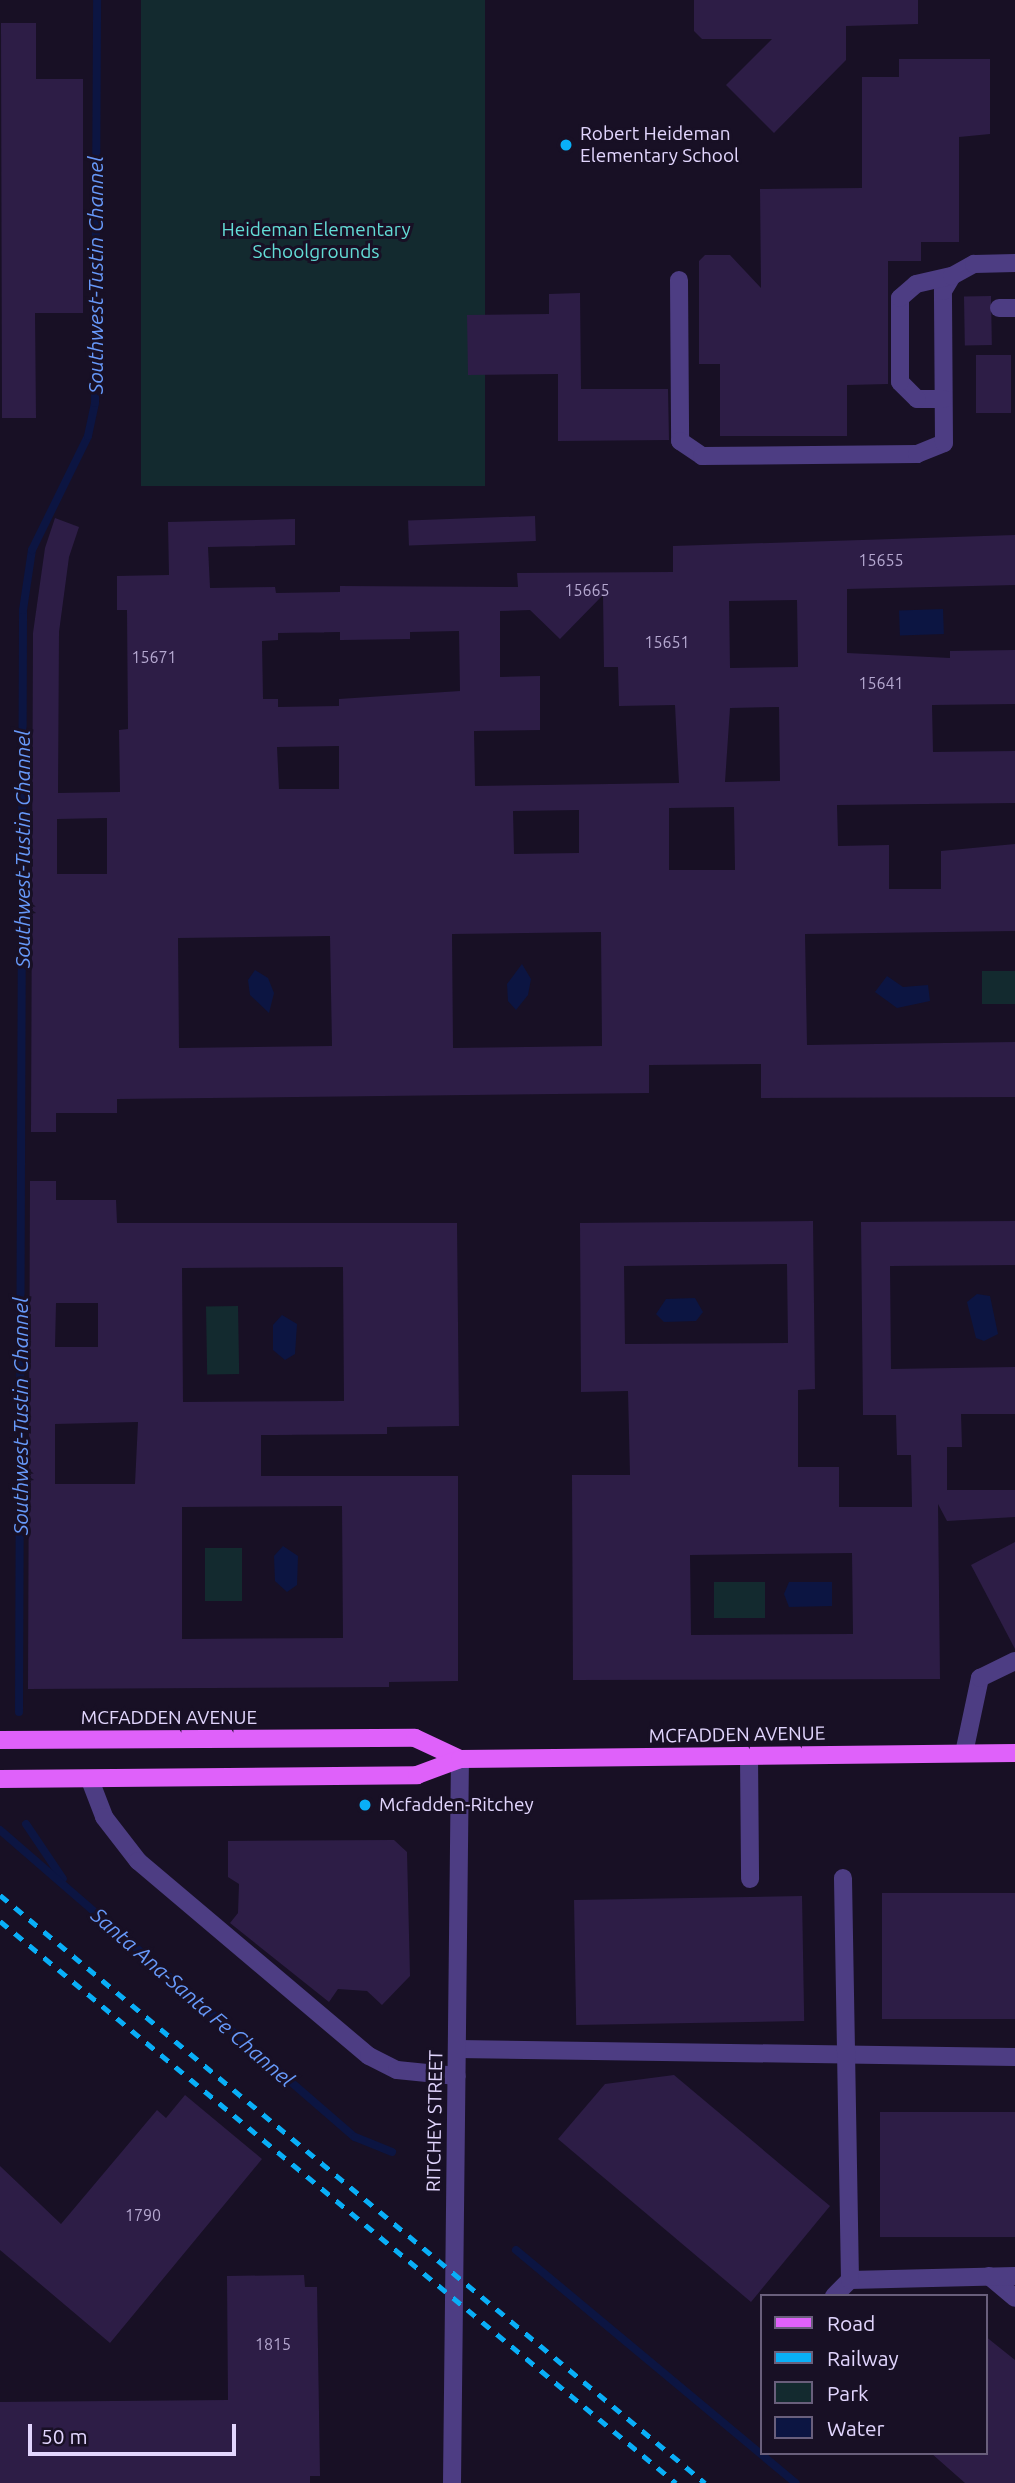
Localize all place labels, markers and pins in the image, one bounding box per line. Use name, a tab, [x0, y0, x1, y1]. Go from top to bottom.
place label: Robert Heideman Elementary School	[580, 123, 739, 167]
marker: Robert Heideman Elementary School	[558, 137, 574, 153]
place label: Mcfadden-Ritchey	[379, 1794, 534, 1816]
marker: Mcfadden-Ritchey	[357, 1797, 373, 1813]

